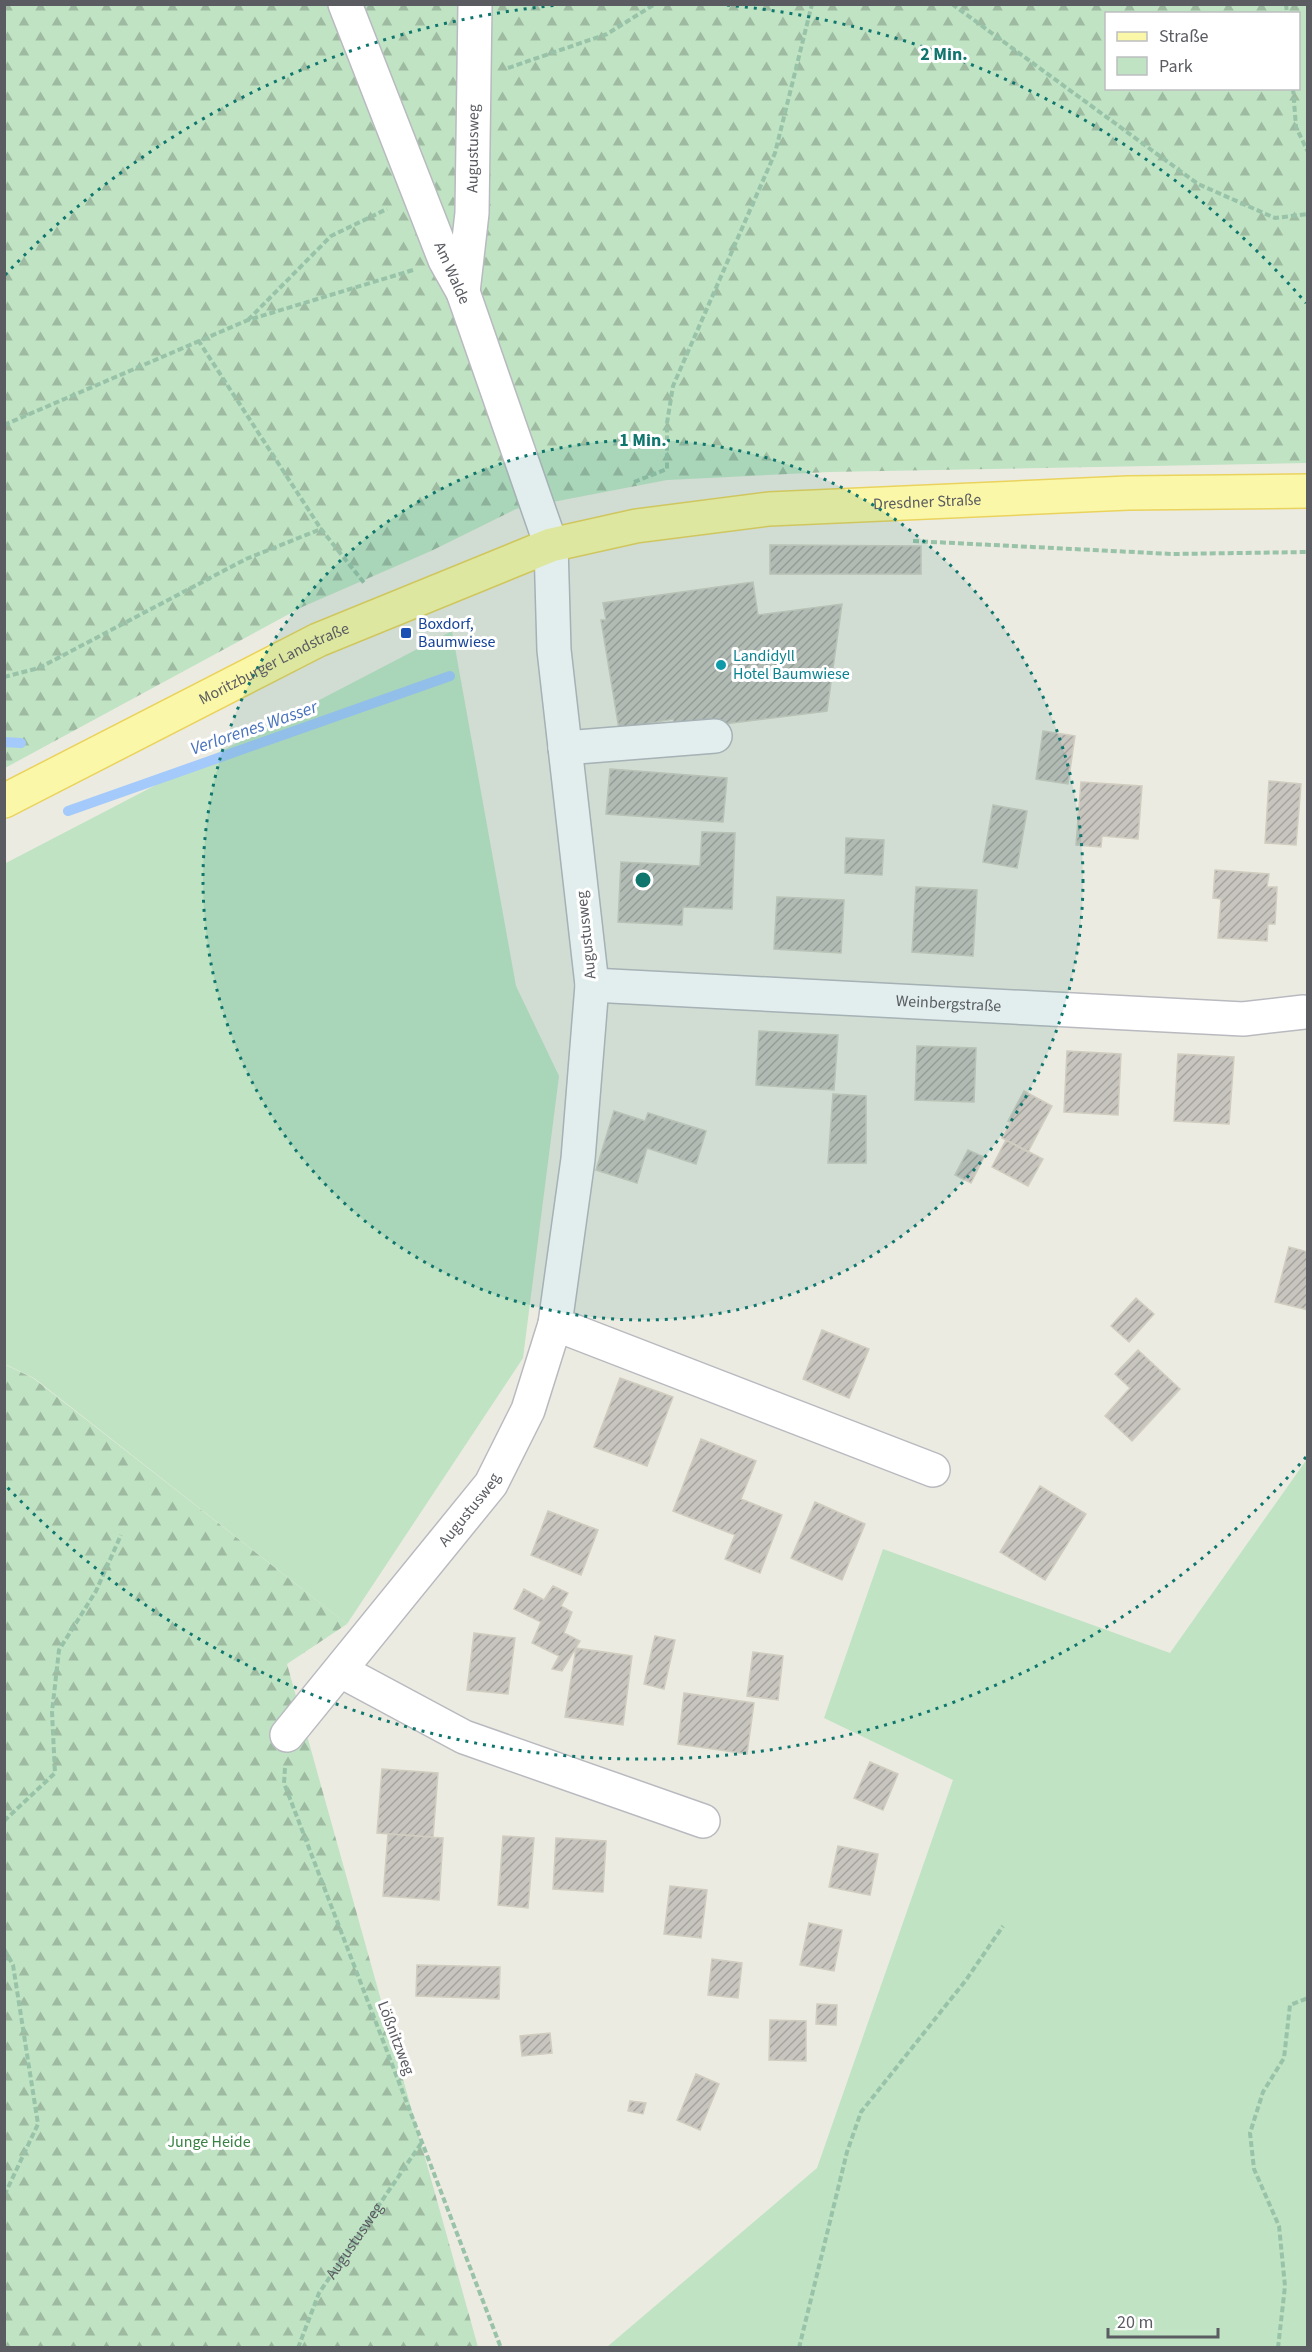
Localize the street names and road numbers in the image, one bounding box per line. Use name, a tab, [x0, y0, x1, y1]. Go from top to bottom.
street label: Augustusweg	[461, 104, 485, 193]
street label: Am Walde	[428, 238, 476, 308]
street label: Dresdner Straße	[873, 489, 982, 515]
street label: Moritzburger Landstraße	[195, 617, 353, 710]
street label: Augustusweg	[570, 890, 602, 980]
street label: Weinbergstraße	[895, 990, 1002, 1017]
street label: Augustusweg	[433, 1469, 506, 1551]
street label: Lößnitzweg	[372, 1998, 420, 2078]
street label: Augustusweg	[321, 2198, 389, 2284]

